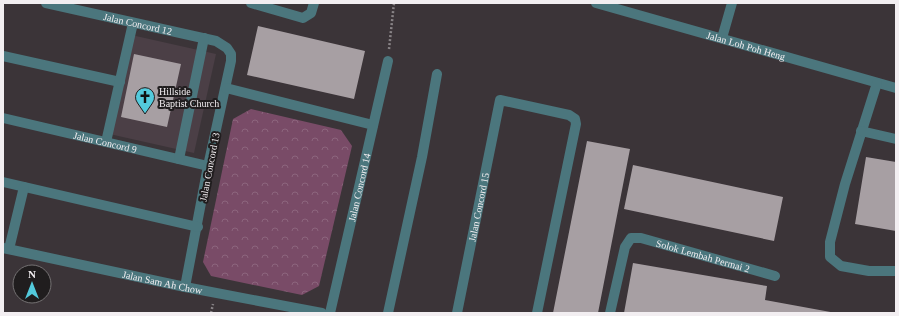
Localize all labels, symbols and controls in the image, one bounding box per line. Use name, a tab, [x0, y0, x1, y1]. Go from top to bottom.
street label: Jalan Concord 12	[102, 11, 173, 37]
street label: Jalan Loh Poh Heng	[705, 30, 787, 62]
church icon: Hillside Baptist Church	[134, 86, 156, 114]
place label: Hillside Baptist Church	[159, 86, 219, 109]
street label: Jalan Concord 9	[72, 130, 138, 155]
street label: Jalan Concord 13	[197, 132, 222, 203]
street label: Jalan Concord 14	[346, 152, 373, 223]
street label: Jalan Concord 15	[467, 172, 491, 243]
street label: Solok Lembah Permai 2	[655, 238, 751, 275]
north arrow	[12, 264, 52, 304]
text: N	[28, 268, 36, 280]
street label: Jalan Sam Ah Chow	[121, 269, 204, 296]

